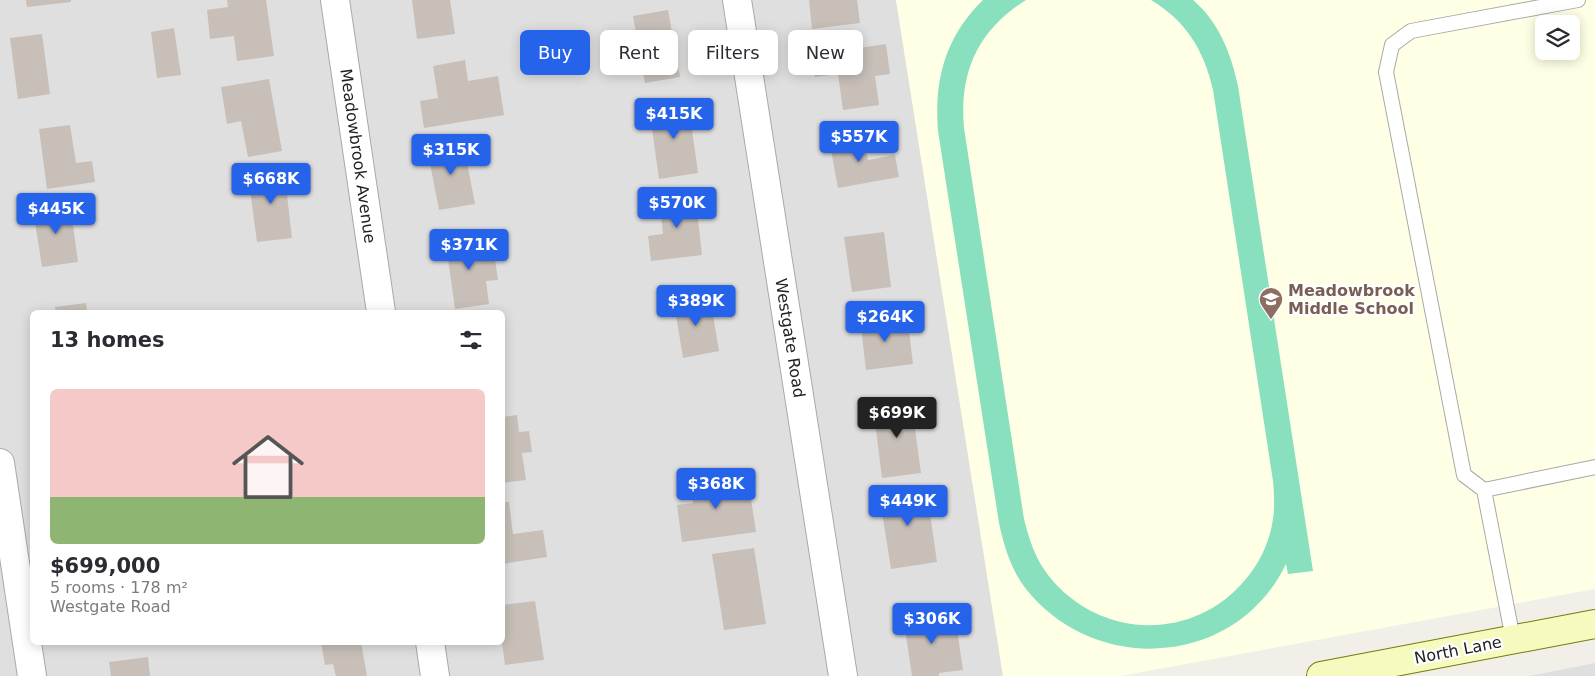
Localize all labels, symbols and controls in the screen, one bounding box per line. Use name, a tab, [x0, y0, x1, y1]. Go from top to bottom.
map controls	[1535, 15, 1580, 60]
button: layers	[1535, 15, 1580, 60]
chip: Buy	[520, 30, 590, 75]
chip: Rent	[600, 30, 678, 75]
chip: Filters	[688, 30, 778, 75]
chip: New	[788, 30, 863, 75]
street label: Meadowbrook Avenue	[336, 67, 380, 245]
pin: $415K	[639, 98, 709, 140]
text: $415K	[646, 104, 702, 123]
pin: $557K	[824, 120, 894, 163]
text: $557K	[831, 127, 887, 146]
pin: $315K	[416, 134, 486, 176]
text: $315K	[423, 140, 479, 159]
pin: $668K	[236, 162, 306, 205]
text: $668K	[243, 169, 299, 188]
pin: $570K	[642, 186, 712, 229]
pin: $445K	[21, 192, 91, 235]
text: $570K	[649, 193, 705, 212]
text: $445K	[28, 199, 84, 218]
pin: $371K	[434, 228, 504, 271]
text: $371K	[441, 235, 497, 254]
street label: Westgate Road	[771, 277, 809, 399]
place label: Meadowbrook Middle School	[1288, 281, 1415, 318]
pin: $389K	[661, 284, 731, 327]
school or university icon: Meadowbrook Middle School	[1258, 286, 1284, 320]
text: $389K	[668, 291, 724, 310]
pin: $264K	[850, 300, 920, 343]
text: $264K	[857, 307, 913, 326]
icon: filters	[457, 326, 485, 354]
text: 13 homes	[50, 328, 165, 352]
pin: $699K	[862, 396, 932, 439]
text: $699K	[869, 403, 925, 422]
icon: home	[223, 422, 313, 512]
pin: $368K	[681, 468, 751, 510]
text: $368K	[688, 474, 744, 493]
pin: $449K	[873, 484, 943, 527]
text: $449K	[880, 491, 936, 510]
text: $699,000	[50, 554, 160, 578]
text: 5 rooms · 178 m²	[50, 578, 188, 597]
text: Westgate Road	[50, 597, 171, 616]
pin: $306K	[897, 602, 967, 645]
text: $306K	[904, 609, 960, 628]
street label: North Lane	[1413, 632, 1503, 668]

